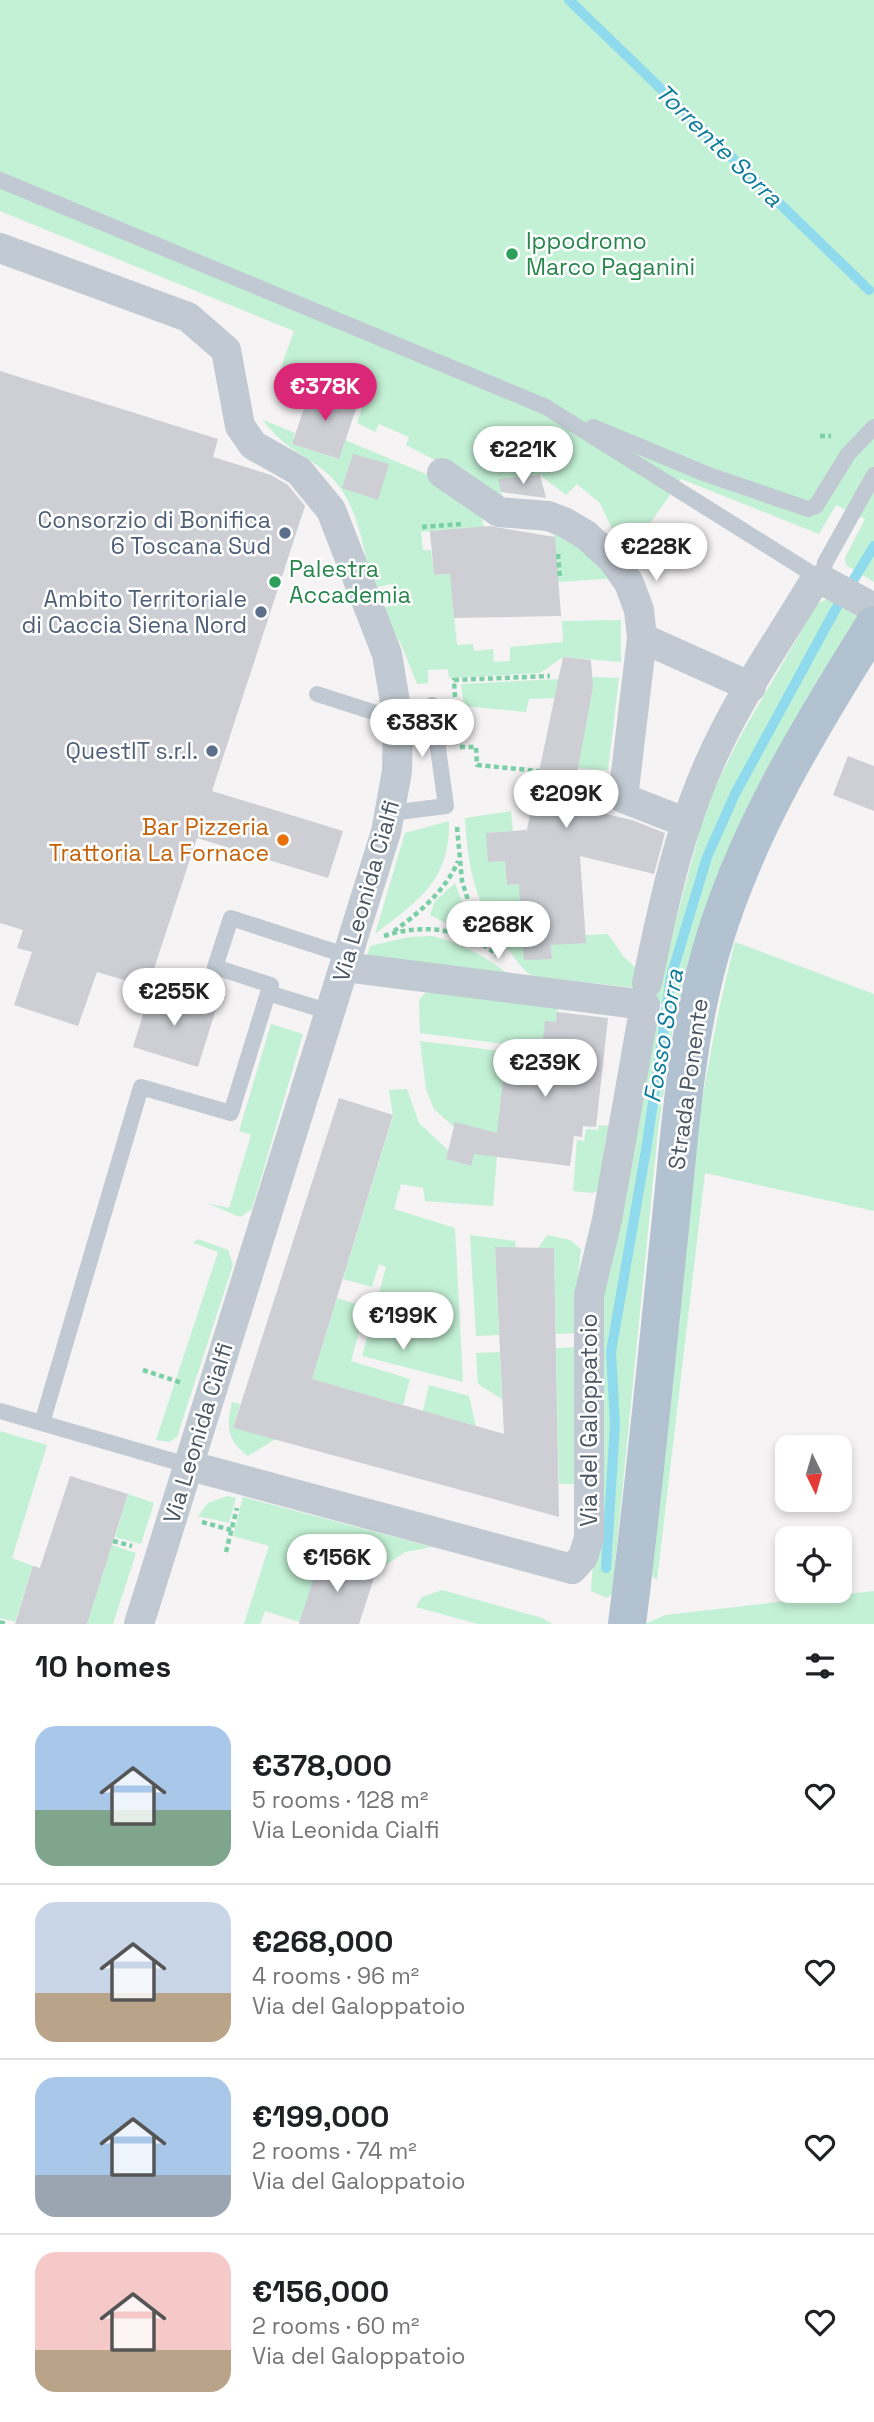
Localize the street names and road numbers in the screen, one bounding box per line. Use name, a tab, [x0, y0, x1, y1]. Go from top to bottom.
street label: Via Leonida Cialfi	[326, 797, 406, 985]
street label: Strada Ponente	[661, 996, 715, 1172]
street label: Via del Galoppatoio	[574, 1313, 604, 1527]
street label: Via Leonida Cialfi	[156, 1339, 240, 1527]

